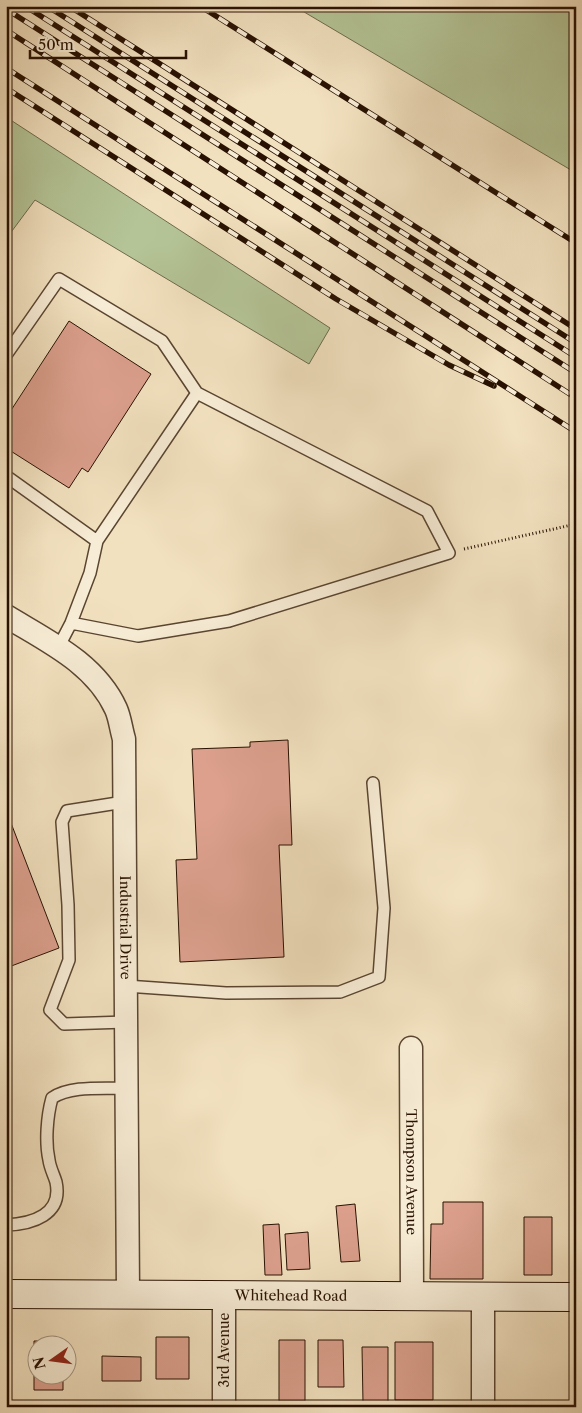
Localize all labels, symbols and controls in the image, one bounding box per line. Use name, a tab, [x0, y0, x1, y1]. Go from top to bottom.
scale bar	[30, 28, 186, 60]
text: 50 m	[38, 35, 74, 54]
street label: Industrial Drive	[116, 875, 135, 980]
street label: Thompson Avenue	[402, 1109, 421, 1235]
street label: Whitehead Road	[234, 1286, 348, 1305]
street label: 3rd Avenue	[215, 1312, 233, 1387]
north arrow	[28, 1336, 78, 1386]
text: N	[29, 1355, 50, 1371]

